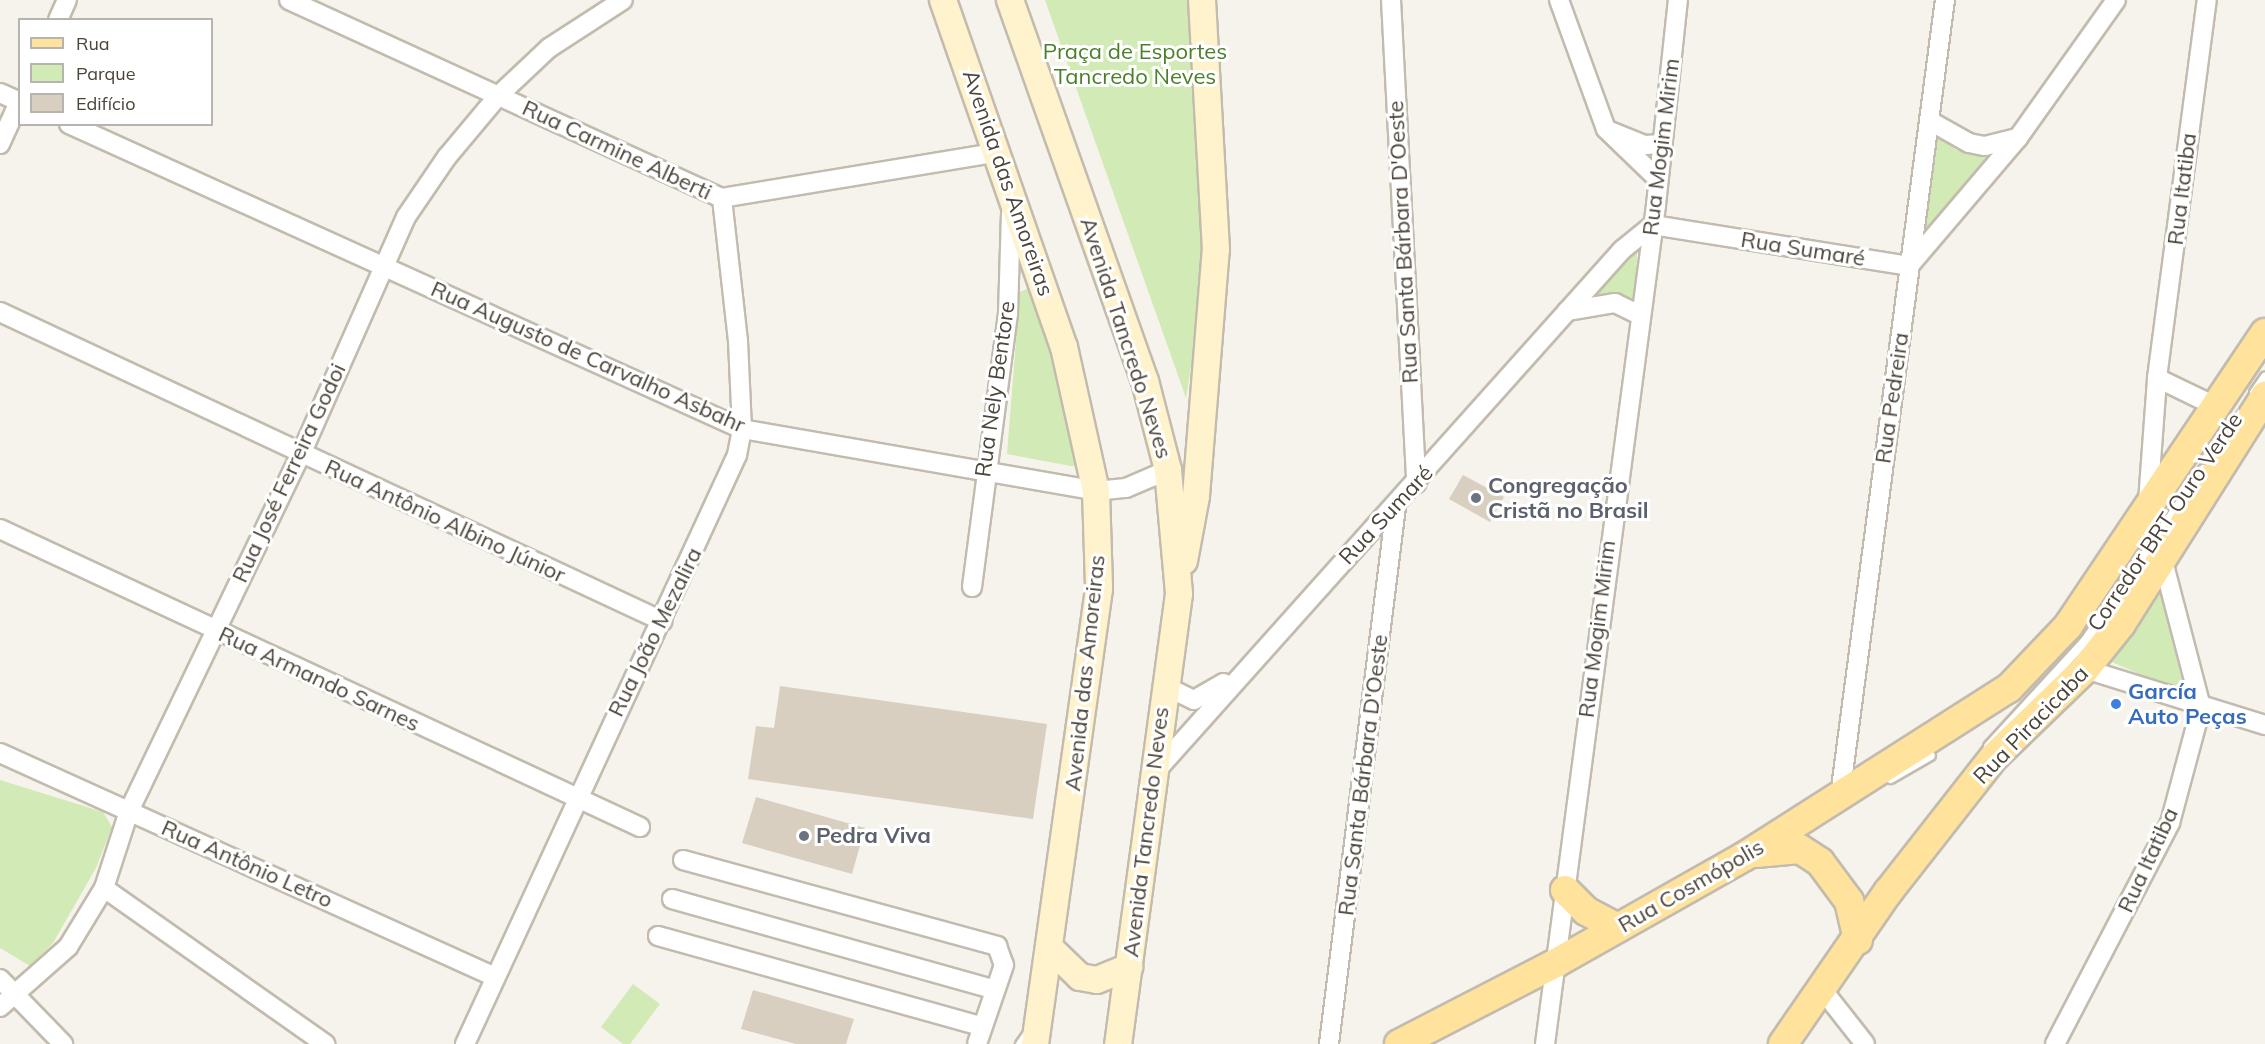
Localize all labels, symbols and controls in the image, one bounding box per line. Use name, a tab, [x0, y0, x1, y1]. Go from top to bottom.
legend	[18, 18, 213, 126]
text: Rua	[76, 32, 110, 55]
park label: Praça de Esportes Tancredo Neves	[1043, 38, 1227, 90]
street label: Rua Mogim Mirim	[1637, 57, 1685, 237]
text: Parque	[76, 62, 135, 85]
street label: Avenida das Amoreiras	[957, 66, 1059, 300]
text: Edifício	[76, 92, 135, 115]
street label: Rua Carmine Alberti	[518, 95, 716, 205]
street label: Rua Santa Bárbara D'Oeste	[1382, 100, 1424, 384]
street label: Rua Itatiba	[2162, 131, 2202, 247]
street label: Avenida Tancredo Neves	[1075, 214, 1177, 462]
street label: Rua Sumaré	[1739, 226, 1867, 272]
street label: Rua Augusto de Carvalho Asbahr	[427, 276, 749, 438]
street label: Rua Nely Bentore	[970, 299, 1020, 479]
street label: Rua Pedreira	[1870, 331, 1914, 465]
street label: Rua José Ferreira Godoi	[227, 359, 351, 587]
street label: Corredor BRT Ouro Verde	[2082, 408, 2248, 636]
street label: Rua Antônio Albino Júnior	[321, 454, 569, 588]
street label: Rua Sumaré	[1334, 460, 1438, 570]
place label: Congregação Cristã no Brasil	[1488, 472, 1649, 524]
marker: Congregação Cristã no Brasil	[1469, 491, 1483, 505]
street label: Rua Mogim Mirim	[1573, 539, 1621, 719]
street label: Rua João Mezalira	[603, 543, 707, 721]
street label: Avenida das Amoreiras	[1059, 554, 1111, 792]
street label: Rua Armando Sarnes	[214, 621, 424, 737]
street label: Rua Santa Bárbara D'Oeste	[1333, 633, 1393, 917]
street label: Rua Piracicaba	[1968, 660, 2094, 790]
place label: García Auto Peças	[2128, 678, 2247, 730]
marker: García Auto Peças	[2109, 697, 2123, 711]
street label: Avenida Tancredo Neves	[1118, 705, 1174, 959]
street label: Rua Itatiba	[2112, 803, 2184, 917]
street label: Rua Antônio Letro	[157, 814, 337, 914]
place label: Pedra Viva	[816, 823, 931, 849]
marker: Pedra Viva	[797, 829, 811, 843]
street label: Rua Cosmópolis	[1614, 834, 1768, 938]

